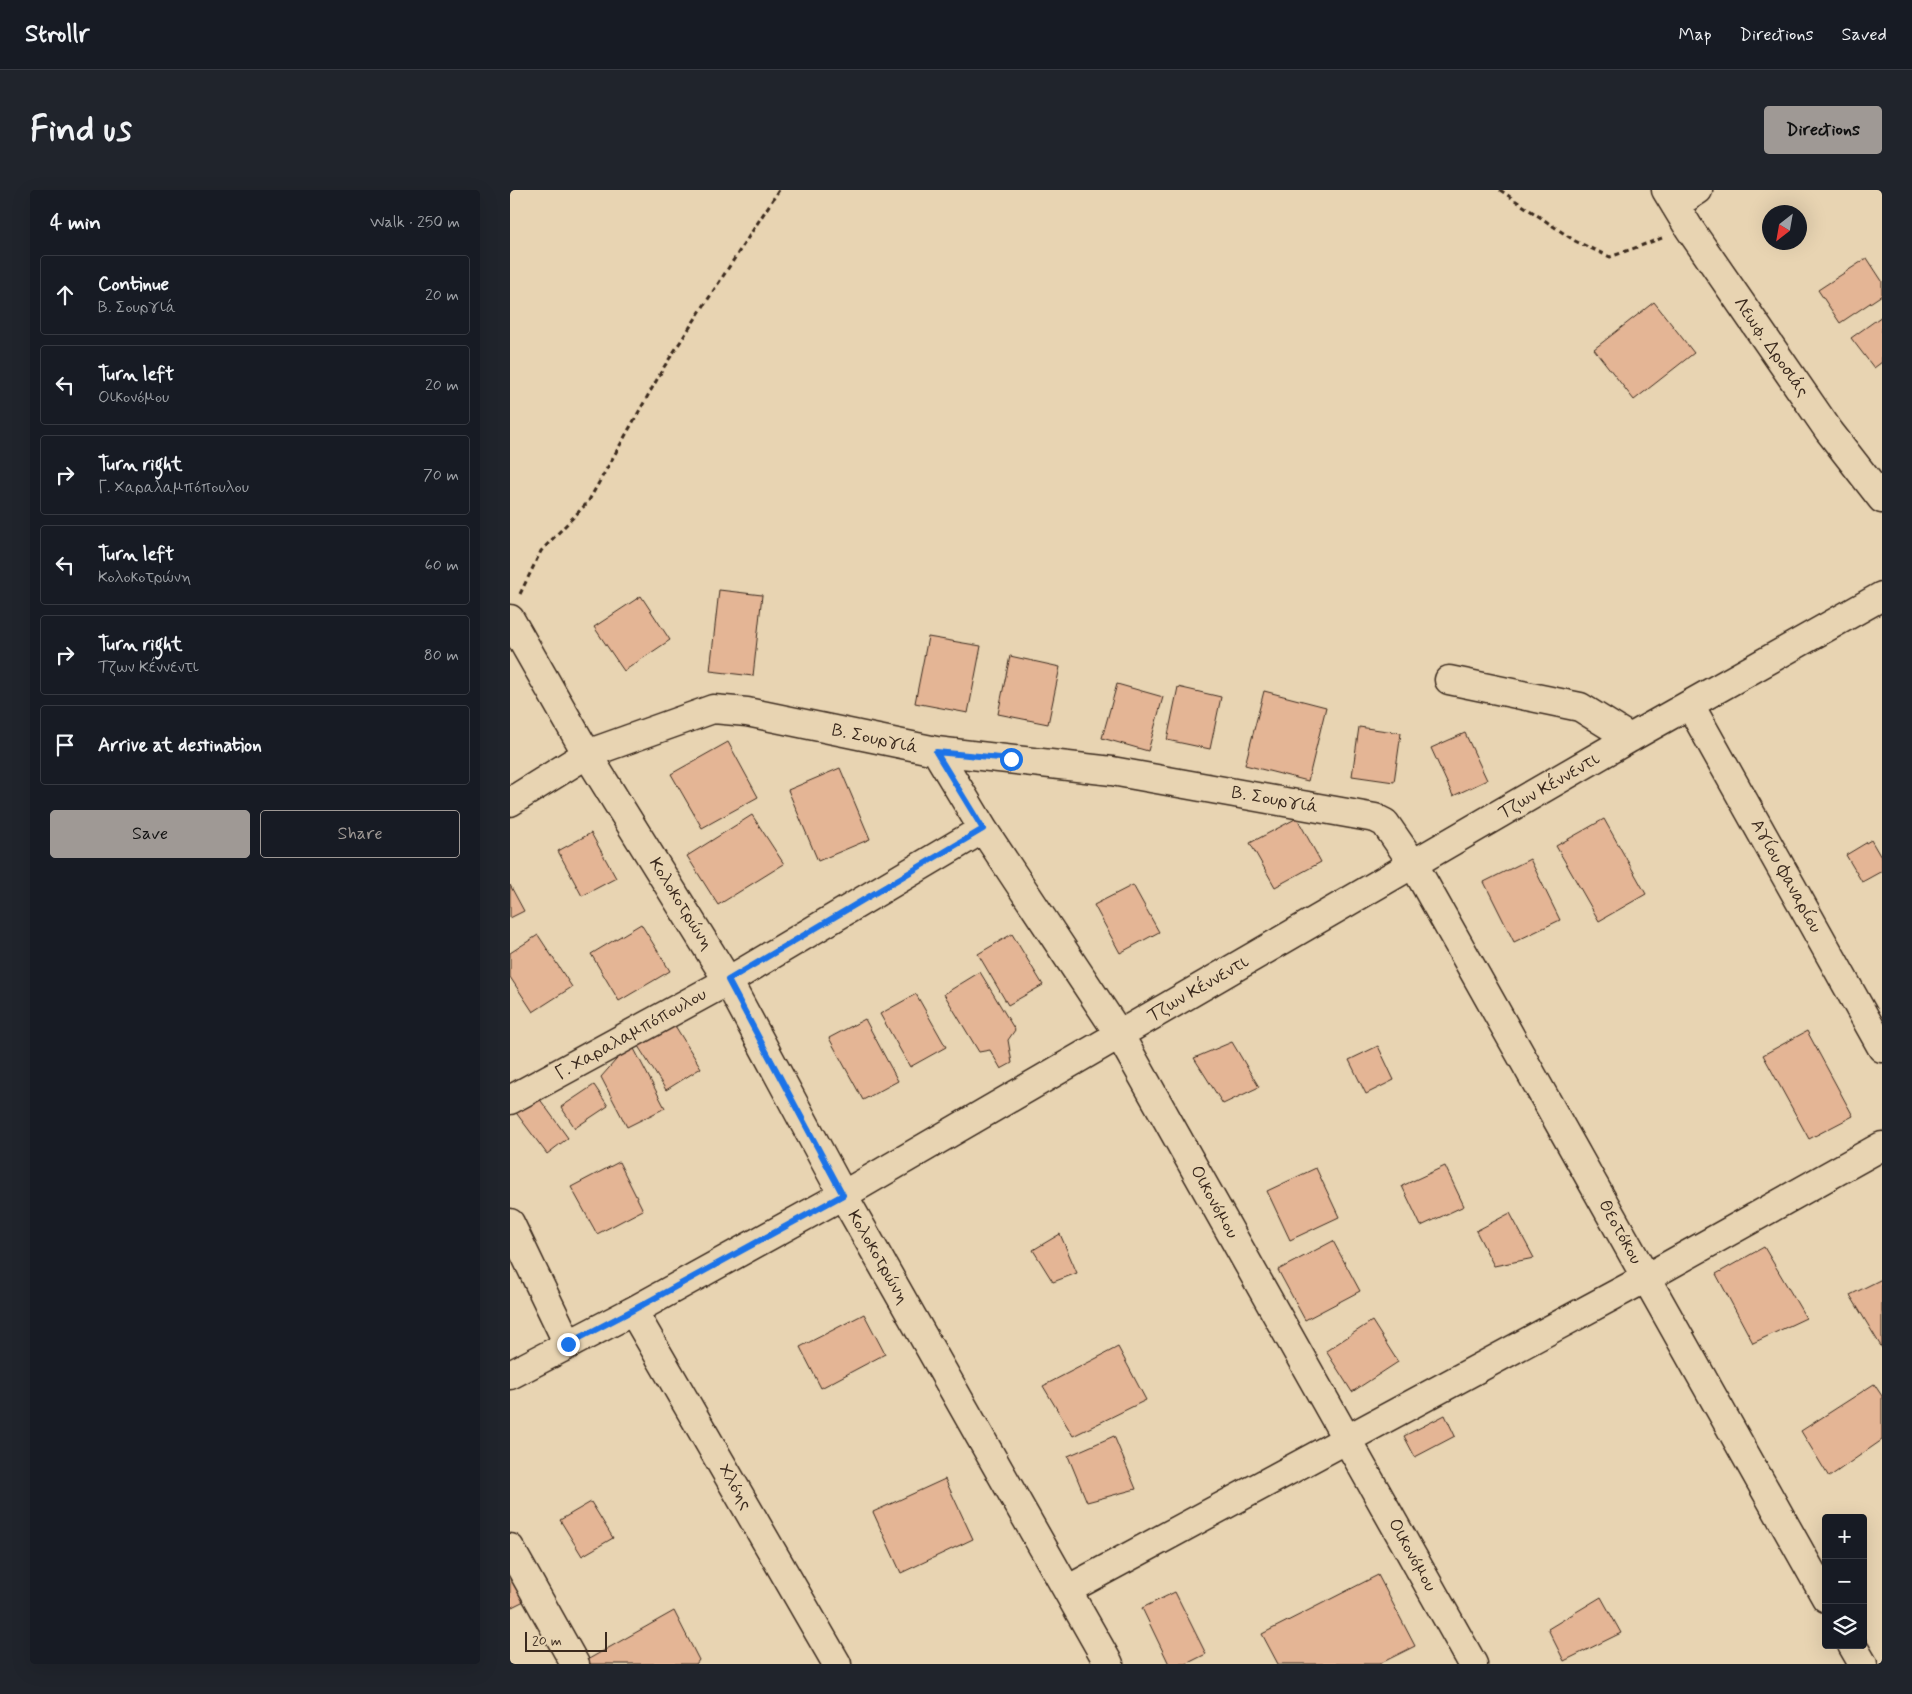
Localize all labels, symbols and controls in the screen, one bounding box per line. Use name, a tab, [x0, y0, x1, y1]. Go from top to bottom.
text: Strollr	[25, 19, 89, 50]
text: Map	[1679, 23, 1712, 47]
text: Directions	[1740, 23, 1814, 47]
text: Saved	[1842, 23, 1887, 47]
button: Directions	[1764, 106, 1882, 154]
text: Find us	[30, 107, 132, 153]
north arrow	[1762, 205, 1807, 250]
text: 4 min	[50, 209, 101, 237]
text: Walk · 250 m	[370, 212, 460, 233]
text: Continue	[98, 272, 169, 297]
icon: ahead	[51, 281, 79, 309]
text: 20 m	[425, 285, 459, 306]
street label: Λεωφ. Δροσιάς	[1728, 292, 1814, 402]
text: Β. Σουργιά	[98, 297, 176, 318]
text: Turn left	[98, 362, 174, 387]
icon: left	[51, 371, 79, 399]
text: 20 m	[425, 375, 459, 396]
text: Οικονόμου	[98, 387, 169, 408]
text: Turn right	[98, 452, 182, 477]
icon: right	[51, 461, 79, 489]
text: 70 m	[423, 465, 459, 486]
text: Γ. Χαραλαμπόπουλου	[98, 477, 249, 498]
text: Turn left	[98, 542, 174, 567]
icon: left	[51, 551, 79, 579]
text: 60 m	[425, 555, 459, 576]
text: Κολοκοτρώνη	[98, 567, 191, 588]
text: Turn right	[98, 632, 182, 657]
icon: right	[51, 641, 79, 669]
text: 80 m	[424, 645, 459, 666]
text: Τζων Κέννεντι	[98, 657, 199, 678]
street label: Β. Σουργιά	[830, 718, 920, 760]
icon: arrive	[51, 731, 79, 759]
text: Arrive at destination	[98, 733, 262, 758]
street label: Τζων Κέννεντι	[1493, 746, 1604, 825]
route start	[1000, 748, 1023, 771]
street label: Β. Σουργιά	[1230, 781, 1320, 819]
button: Save	[50, 810, 250, 858]
button: Share	[260, 810, 460, 858]
street label: Αγίου Φαναρίου	[1745, 815, 1827, 937]
street label: Κολοκοτρώνη	[643, 853, 719, 955]
street label: Τζων Κέννεντι	[1142, 949, 1253, 1028]
street label: Γ. Χαραλαμπόπουλου	[551, 982, 711, 1086]
street label: Οικονόμου	[1184, 1161, 1244, 1243]
street label: Θεοτόκου	[1592, 1195, 1648, 1269]
street label: Κολοκοτρώνη	[841, 1206, 915, 1308]
route end	[557, 1333, 580, 1356]
street label: Χλόης	[712, 1460, 758, 1514]
street label: Οικονόμου	[1382, 1514, 1442, 1596]
map controls	[1822, 1514, 1867, 1649]
button: +	[1822, 1514, 1867, 1559]
button: −	[1822, 1559, 1867, 1604]
button: layers	[1822, 1604, 1867, 1649]
scale bar	[525, 1629, 608, 1652]
text: 20 m	[532, 1632, 562, 1650]

